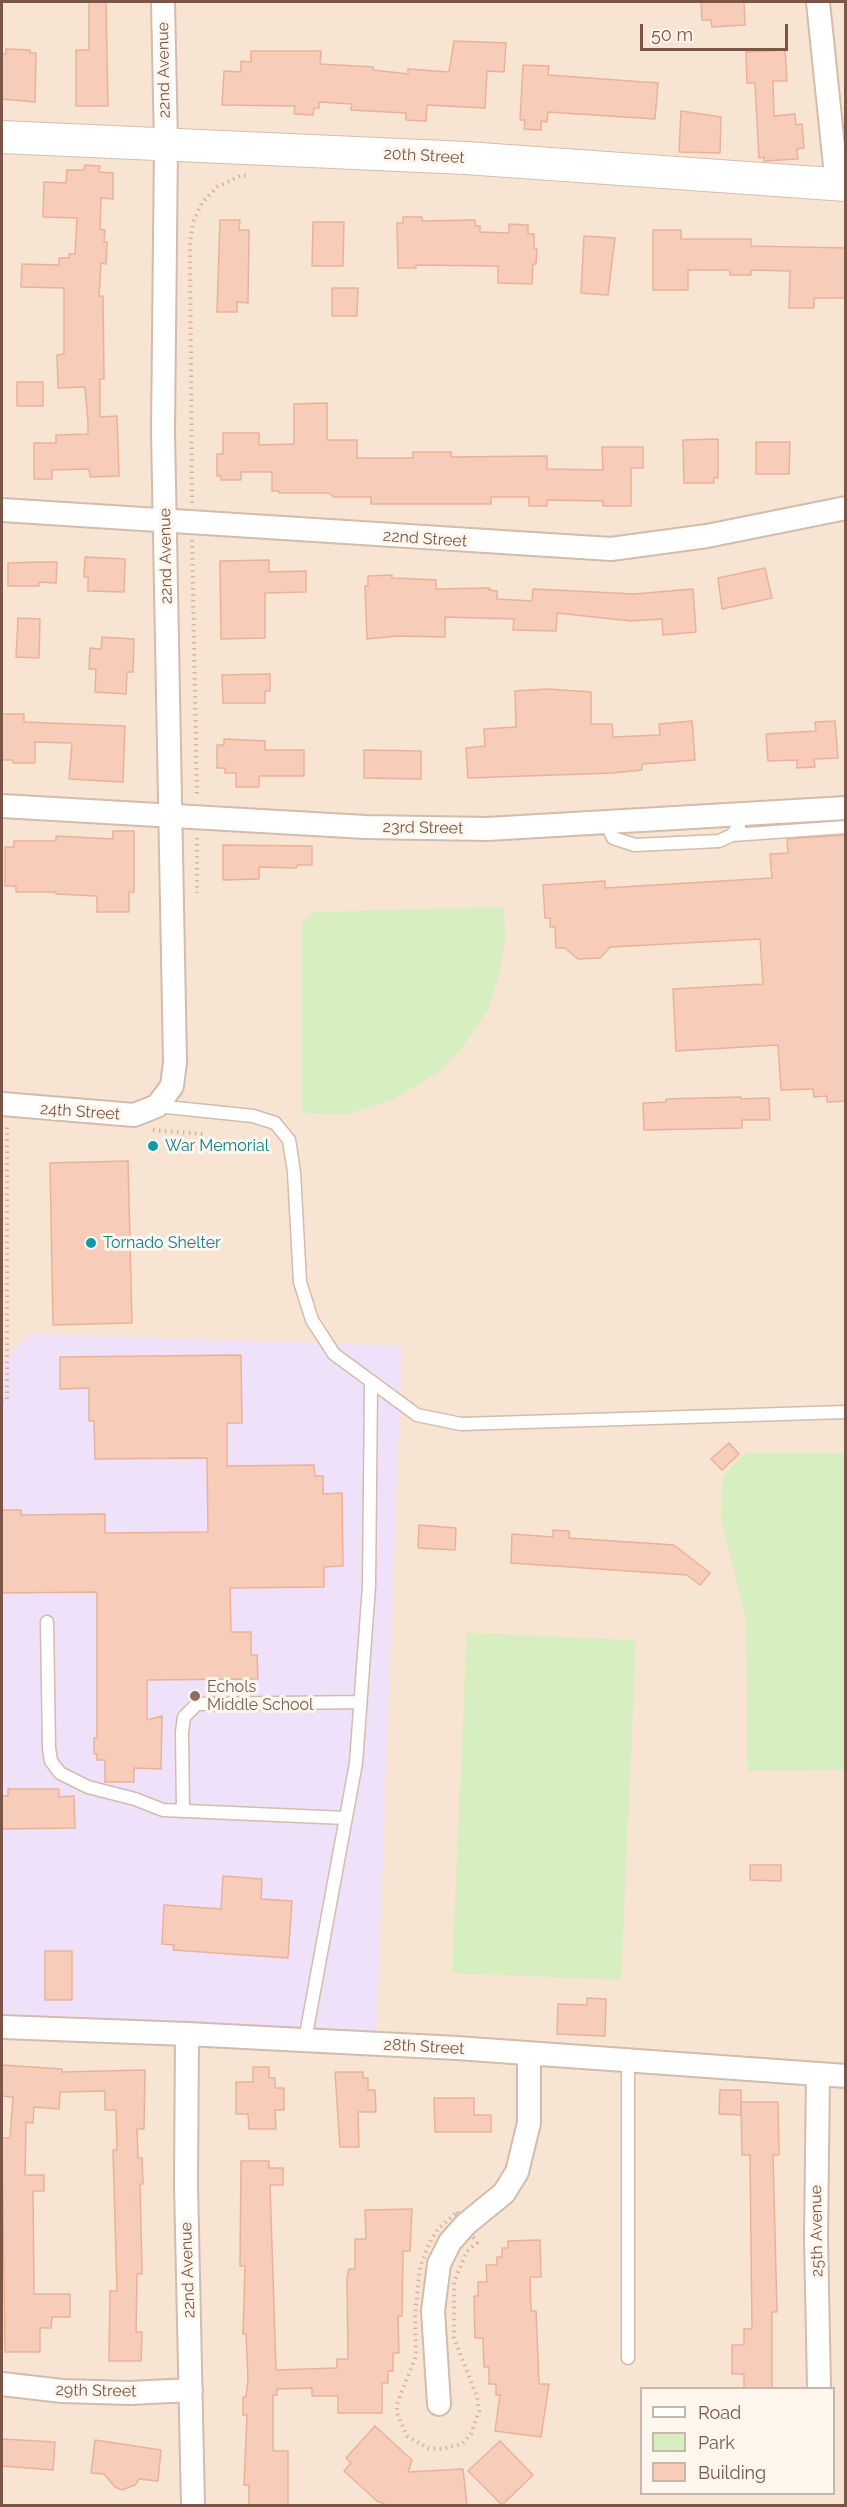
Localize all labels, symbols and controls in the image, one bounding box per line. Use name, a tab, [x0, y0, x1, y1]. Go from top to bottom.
scale bar	[643, 12, 792, 50]
street label: 22nd Avenue	[154, 22, 174, 118]
text: 50 m	[651, 24, 693, 45]
street label: 20th Street	[383, 144, 465, 168]
street label: 22nd Avenue	[156, 508, 176, 604]
street label: 22nd Street	[382, 526, 468, 552]
street label: 23rd Street	[383, 818, 463, 838]
street label: 24th Street	[39, 1100, 121, 1124]
place label: War Memorial	[165, 1136, 269, 1156]
marker: War Memorial	[146, 1139, 160, 1153]
place label: Tornado Shelter	[103, 1233, 221, 1253]
marker: Tornado Shelter	[84, 1236, 98, 1250]
place label: Echols Middle School	[207, 1677, 313, 1715]
marker: Echols Middle School	[188, 1689, 202, 1703]
street label: 28th Street	[383, 2035, 465, 2059]
street label: 25th Avenue	[807, 2185, 827, 2277]
street label: 22nd Avenue	[177, 2222, 199, 2318]
street label: 29th Street	[55, 2381, 137, 2401]
legend	[640, 2387, 835, 2495]
text: Road	[698, 2402, 741, 2423]
text: Park	[698, 2432, 735, 2453]
text: Building	[698, 2462, 766, 2483]

